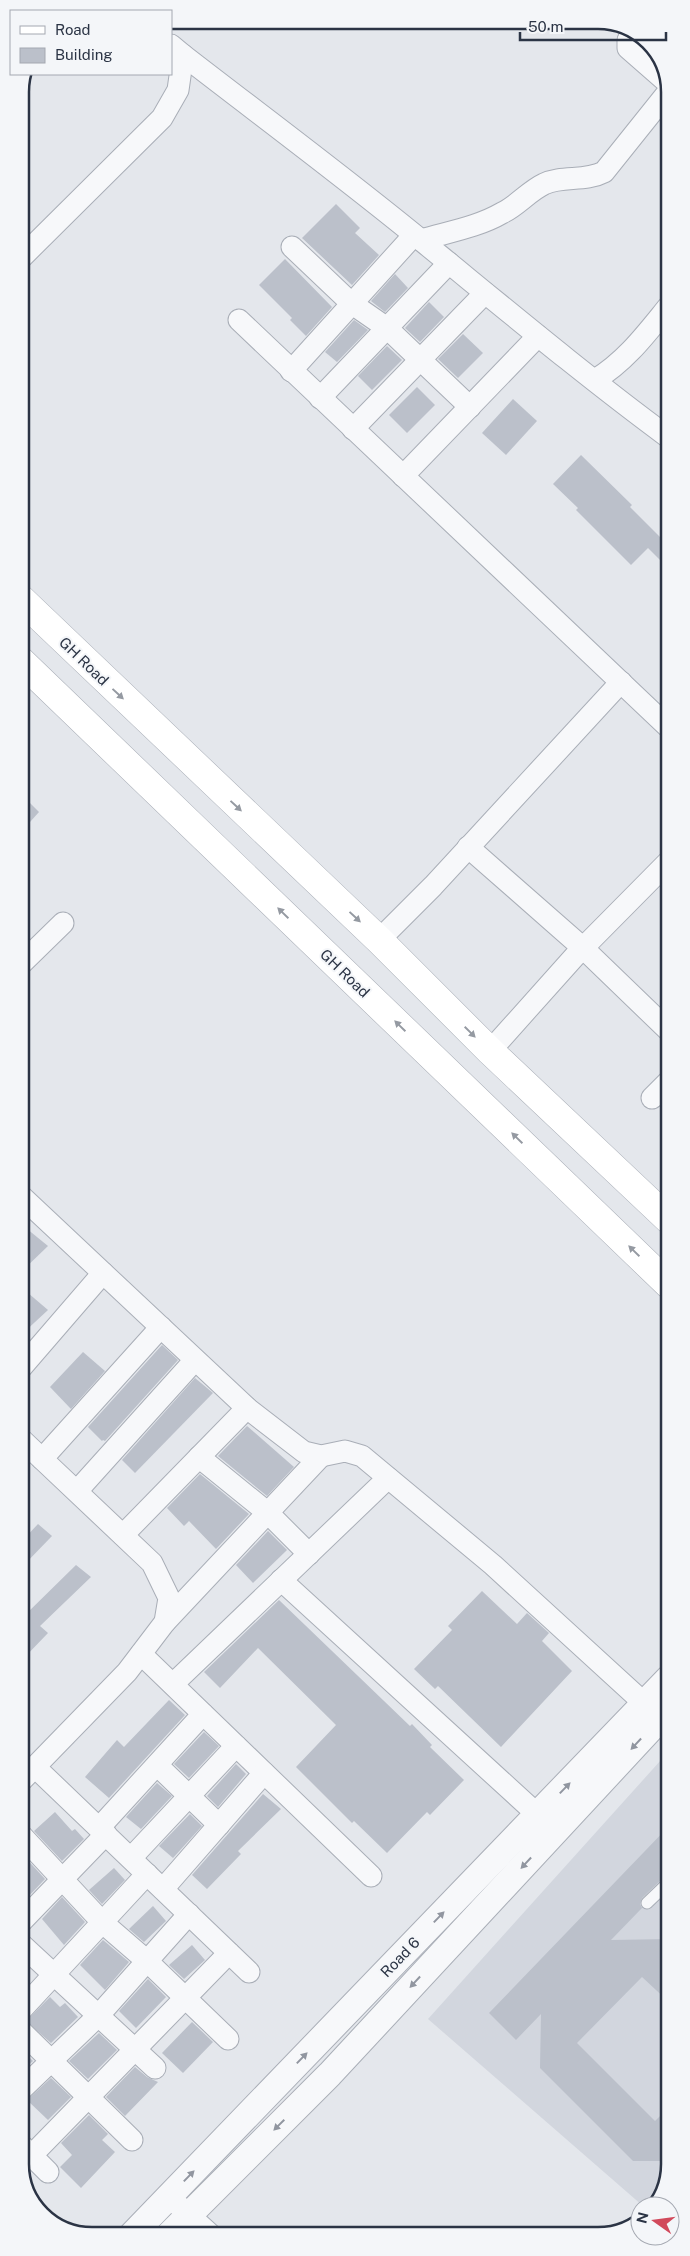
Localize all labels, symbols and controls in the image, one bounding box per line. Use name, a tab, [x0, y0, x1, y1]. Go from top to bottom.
legend	[10, 10, 172, 75]
scale bar	[520, 10, 666, 42]
text: 50 m	[528, 18, 563, 35]
text: Road	[55, 21, 91, 38]
text: Building	[55, 46, 113, 63]
street label: GH Road	[56, 633, 112, 689]
one-way arrow	[112, 688, 124, 700]
one-way arrow	[230, 800, 242, 812]
one-way arrow	[277, 907, 289, 919]
one-way arrow	[348, 911, 360, 923]
street label: GH Road	[317, 945, 373, 1001]
one-way arrow	[394, 1020, 406, 1032]
one-way arrow	[464, 1025, 476, 1037]
one-way arrow	[511, 1132, 523, 1144]
one-way arrow	[628, 1245, 640, 1257]
one-way arrow	[630, 1738, 642, 1750]
one-way arrow	[559, 1782, 571, 1794]
one-way arrow	[520, 1857, 532, 1869]
one-way arrow	[433, 1911, 445, 1923]
street label: Road 6	[377, 1934, 423, 1980]
one-way arrow	[409, 1976, 421, 1988]
one-way arrow	[296, 2053, 308, 2065]
one-way arrow	[273, 2119, 285, 2131]
one-way arrow	[183, 2170, 195, 2182]
north arrow	[630, 2196, 680, 2246]
text: N	[633, 2211, 651, 2225]

